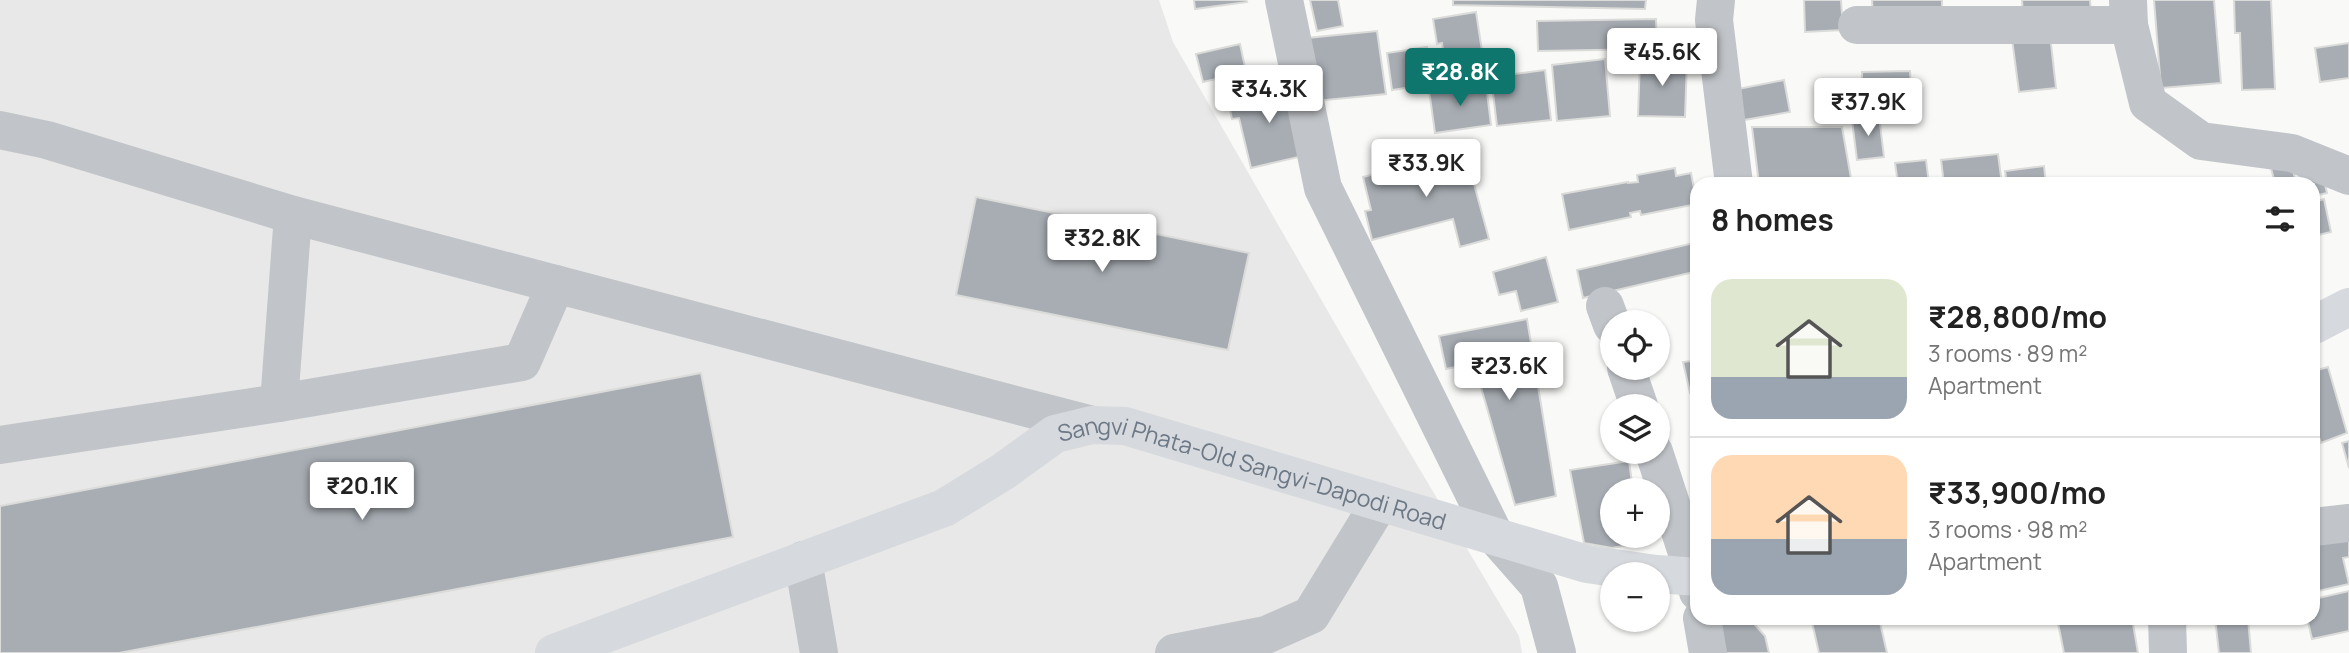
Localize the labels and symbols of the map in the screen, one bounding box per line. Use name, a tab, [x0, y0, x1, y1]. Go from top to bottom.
pin: ₹45.6K	[1605, 28, 1719, 88]
pin: ₹28.8K	[1403, 48, 1517, 108]
pin: ₹34.3K	[1212, 66, 1326, 125]
pin: ₹37.9K	[1811, 78, 1925, 138]
pin: ₹33.9K	[1369, 140, 1483, 199]
pin: ₹32.8K	[1045, 215, 1159, 274]
pin: ₹23.6K	[1452, 342, 1566, 402]
street label: Sangvi Phata-Old Sangvi-Dapodi Road	[1054, 408, 1450, 537]
pin: ₹20.1K	[305, 462, 419, 522]

